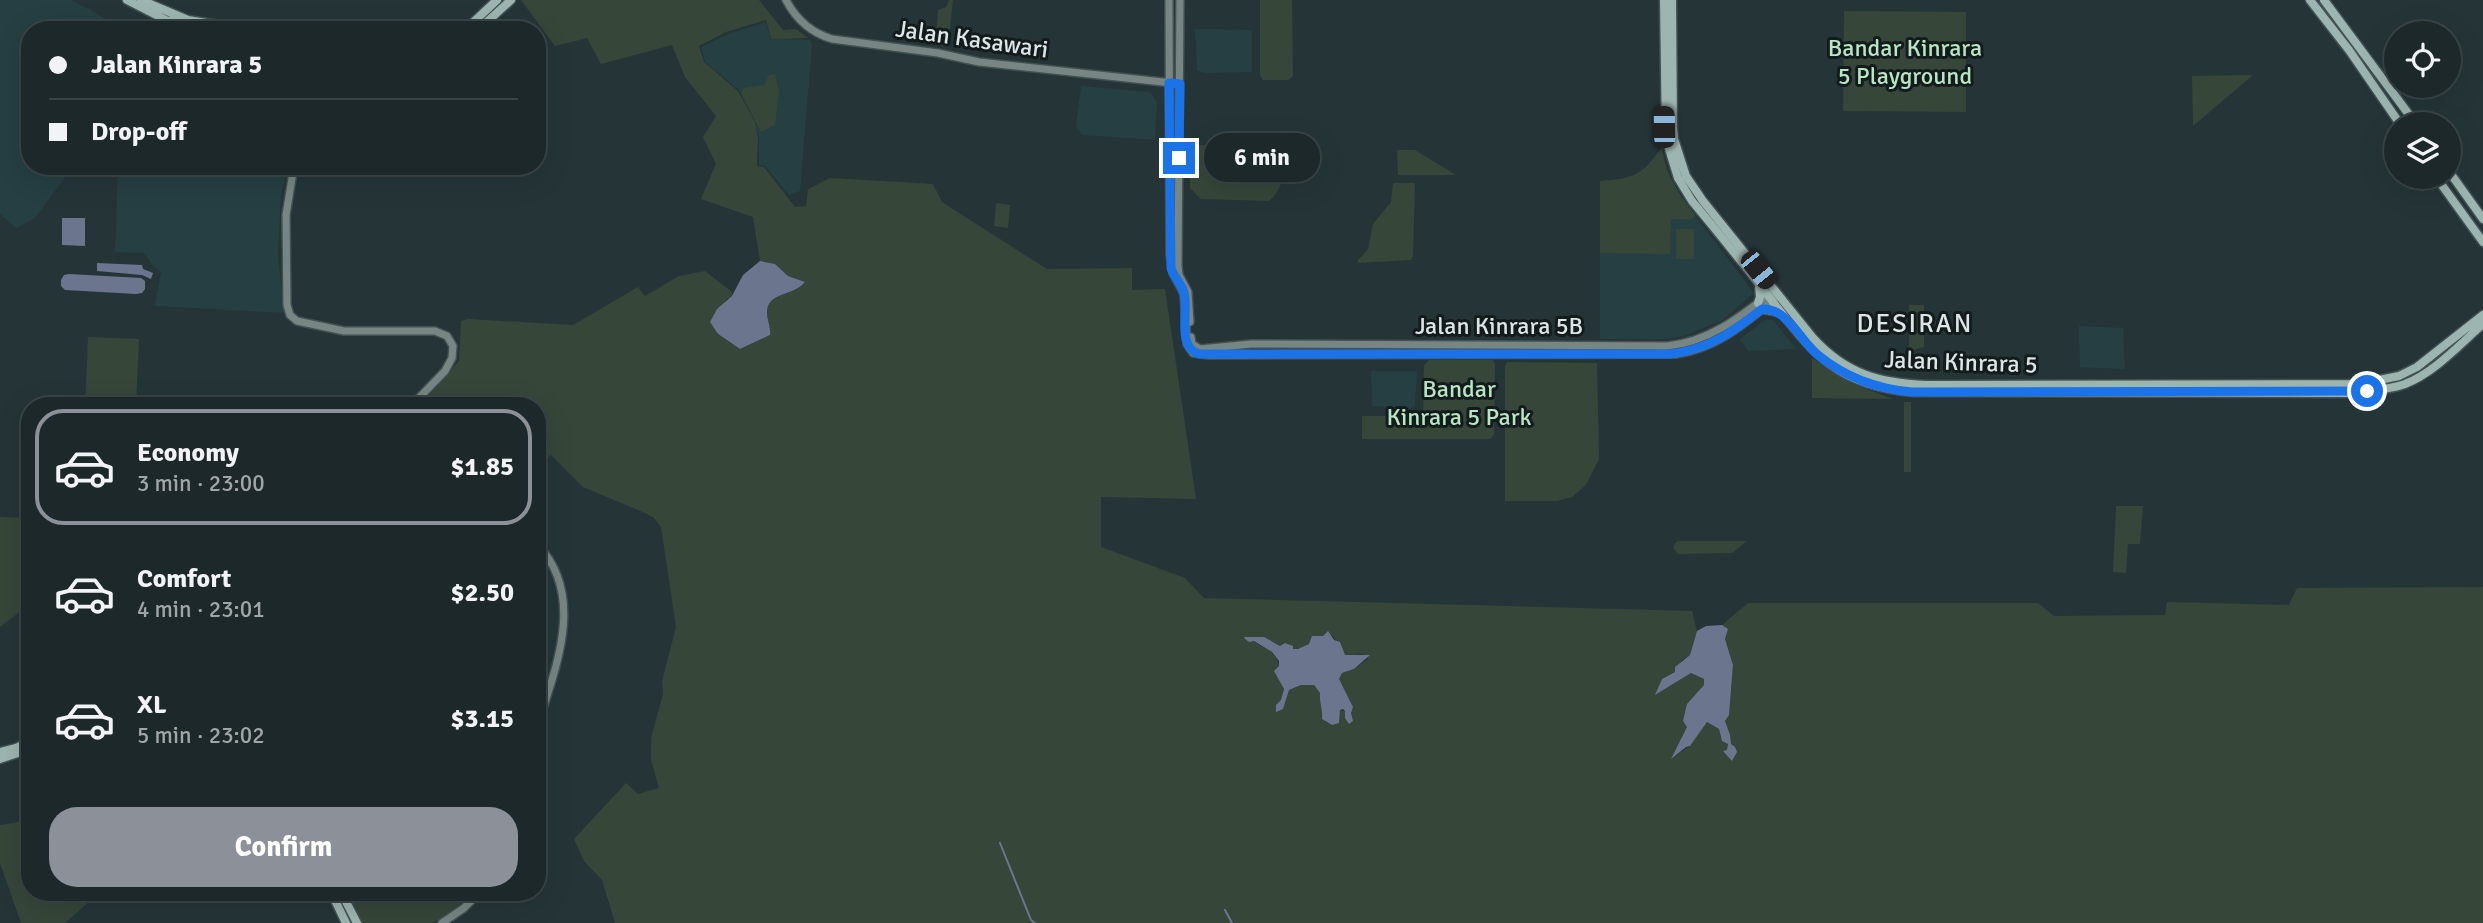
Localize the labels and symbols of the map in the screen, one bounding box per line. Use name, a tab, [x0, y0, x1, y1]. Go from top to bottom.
street label: Jalan Kasawari	[894, 13, 1050, 65]
park label: Bandar Kinrara 5 Playground	[1828, 33, 1982, 91]
car	[1654, 106, 1675, 148]
callout: 6 min	[1204, 134, 1319, 182]
route end	[1163, 142, 1195, 174]
car	[1737, 247, 1780, 293]
district label: DESIRAN	[1857, 308, 1973, 340]
street label: Jalan Kinrara 5B	[1415, 311, 1583, 341]
street label: Jalan Kinrara 5	[1884, 344, 2038, 380]
park label: Bandar Kinrara 5 Park	[1386, 374, 1532, 432]
route start	[2351, 375, 2383, 407]

